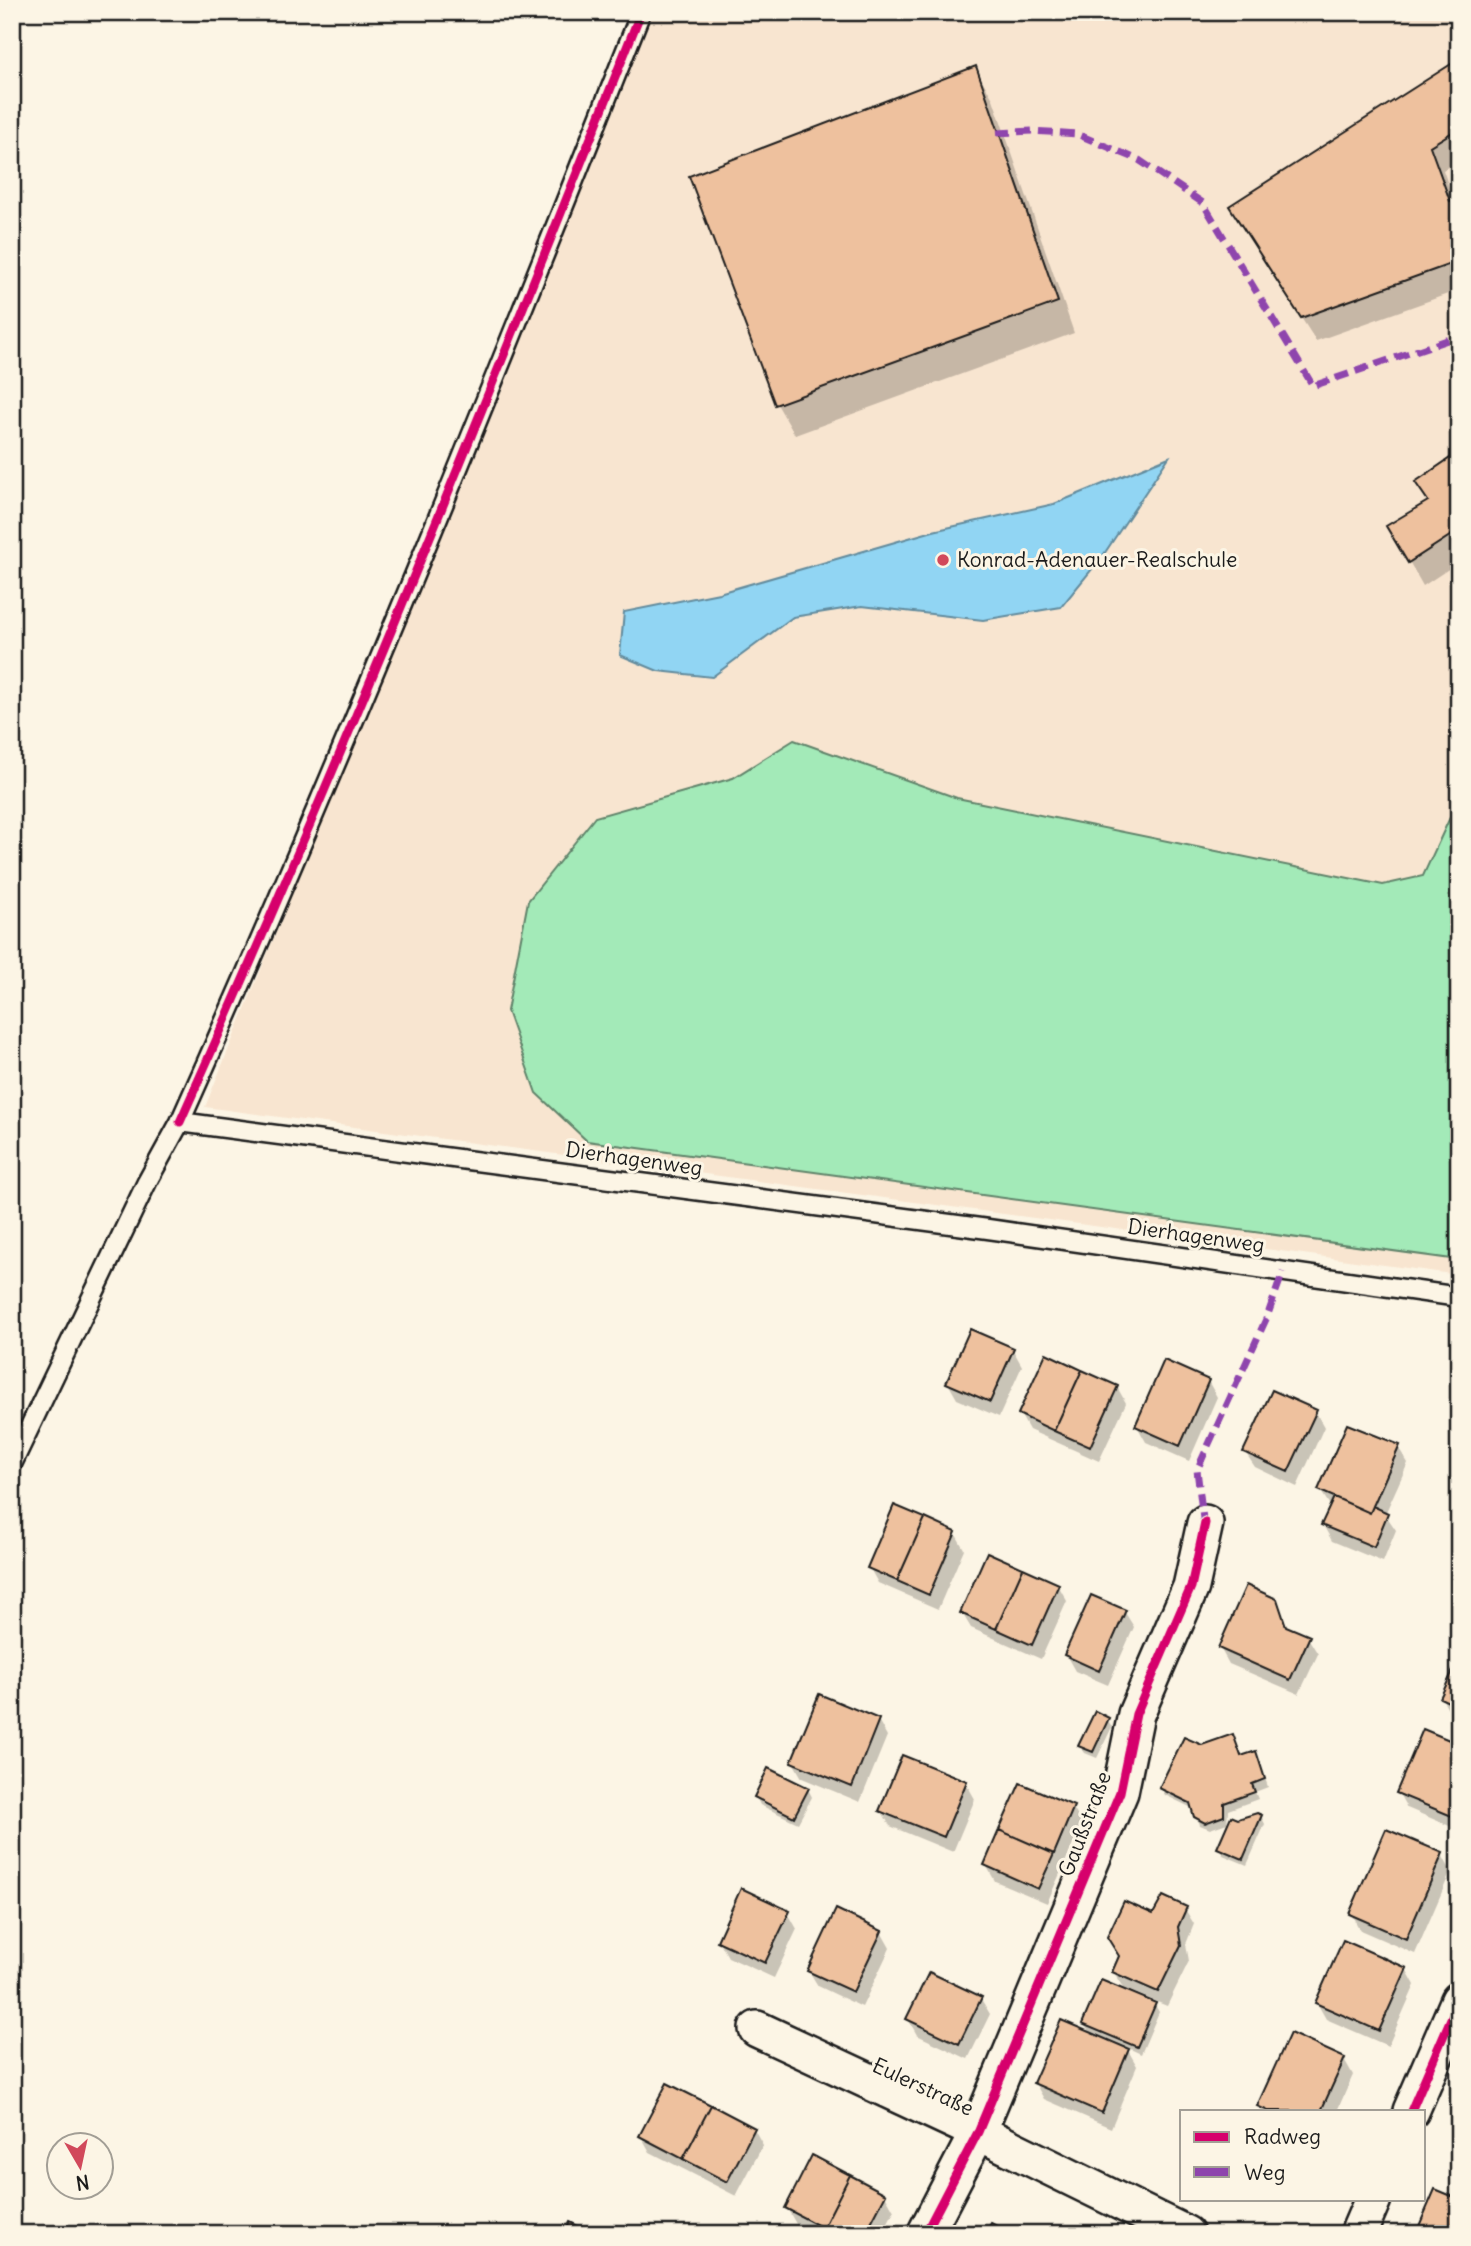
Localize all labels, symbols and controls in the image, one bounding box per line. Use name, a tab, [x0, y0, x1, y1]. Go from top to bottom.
place label: Konrad-Adenauer-Realschule	[957, 546, 1237, 573]
marker: Konrad-Adenauer-Realschule	[935, 552, 951, 568]
street label: Dierhagenweg	[564, 1136, 704, 1181]
street label: Dierhagenweg	[1126, 1213, 1266, 1258]
street label: Gaußstraße	[1052, 1767, 1117, 1880]
street label: Eulerstraße	[868, 2051, 978, 2122]
legend	[1180, 2110, 1426, 2200]
text: Radweg	[1244, 2123, 1321, 2150]
north arrow	[46, 2130, 116, 2200]
text: Weg	[1244, 2159, 1285, 2186]
text: N	[74, 2170, 91, 2196]

